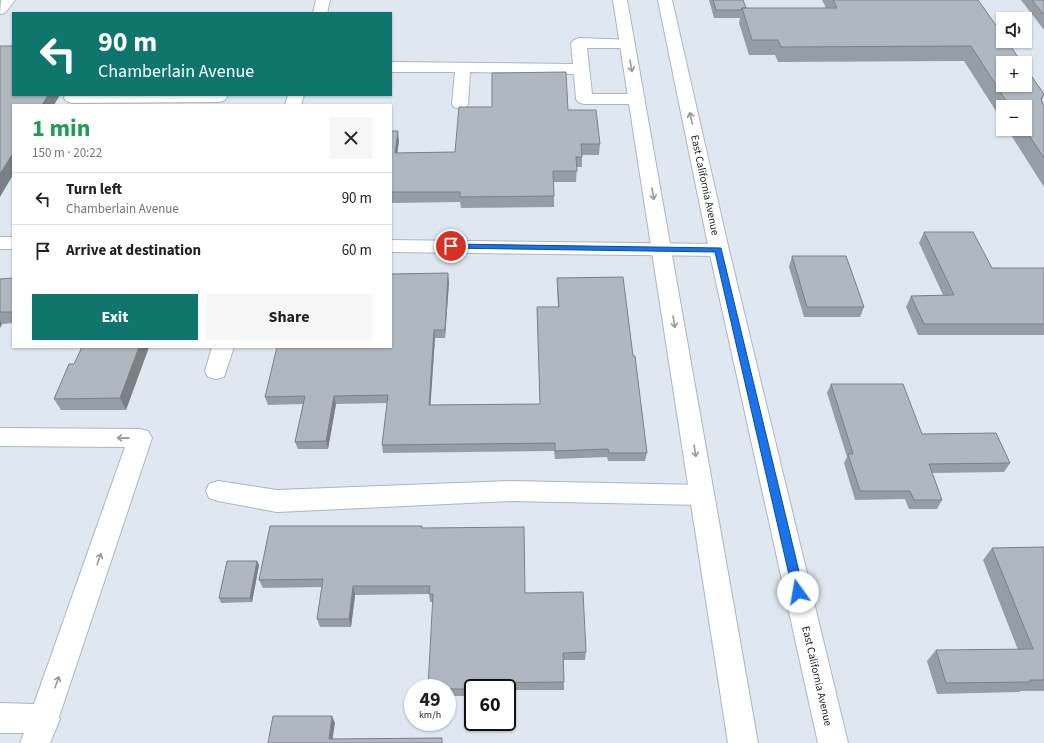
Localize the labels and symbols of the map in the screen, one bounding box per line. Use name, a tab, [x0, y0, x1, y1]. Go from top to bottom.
one-way arrow	[627, 59, 635, 72]
one-way arrow	[686, 112, 694, 125]
street label: East California Avenue	[687, 133, 723, 237]
one-way arrow	[649, 187, 657, 200]
pin	[434, 229, 468, 263]
one-way arrow	[670, 316, 678, 329]
one-way arrow	[117, 434, 130, 442]
one-way arrow	[691, 444, 699, 457]
one-way arrow	[96, 552, 103, 565]
position arrow	[777, 571, 819, 613]
street label: East California Avenue	[798, 625, 836, 728]
one-way arrow	[54, 676, 61, 689]
speed limit sign: 60	[464, 679, 516, 731]

